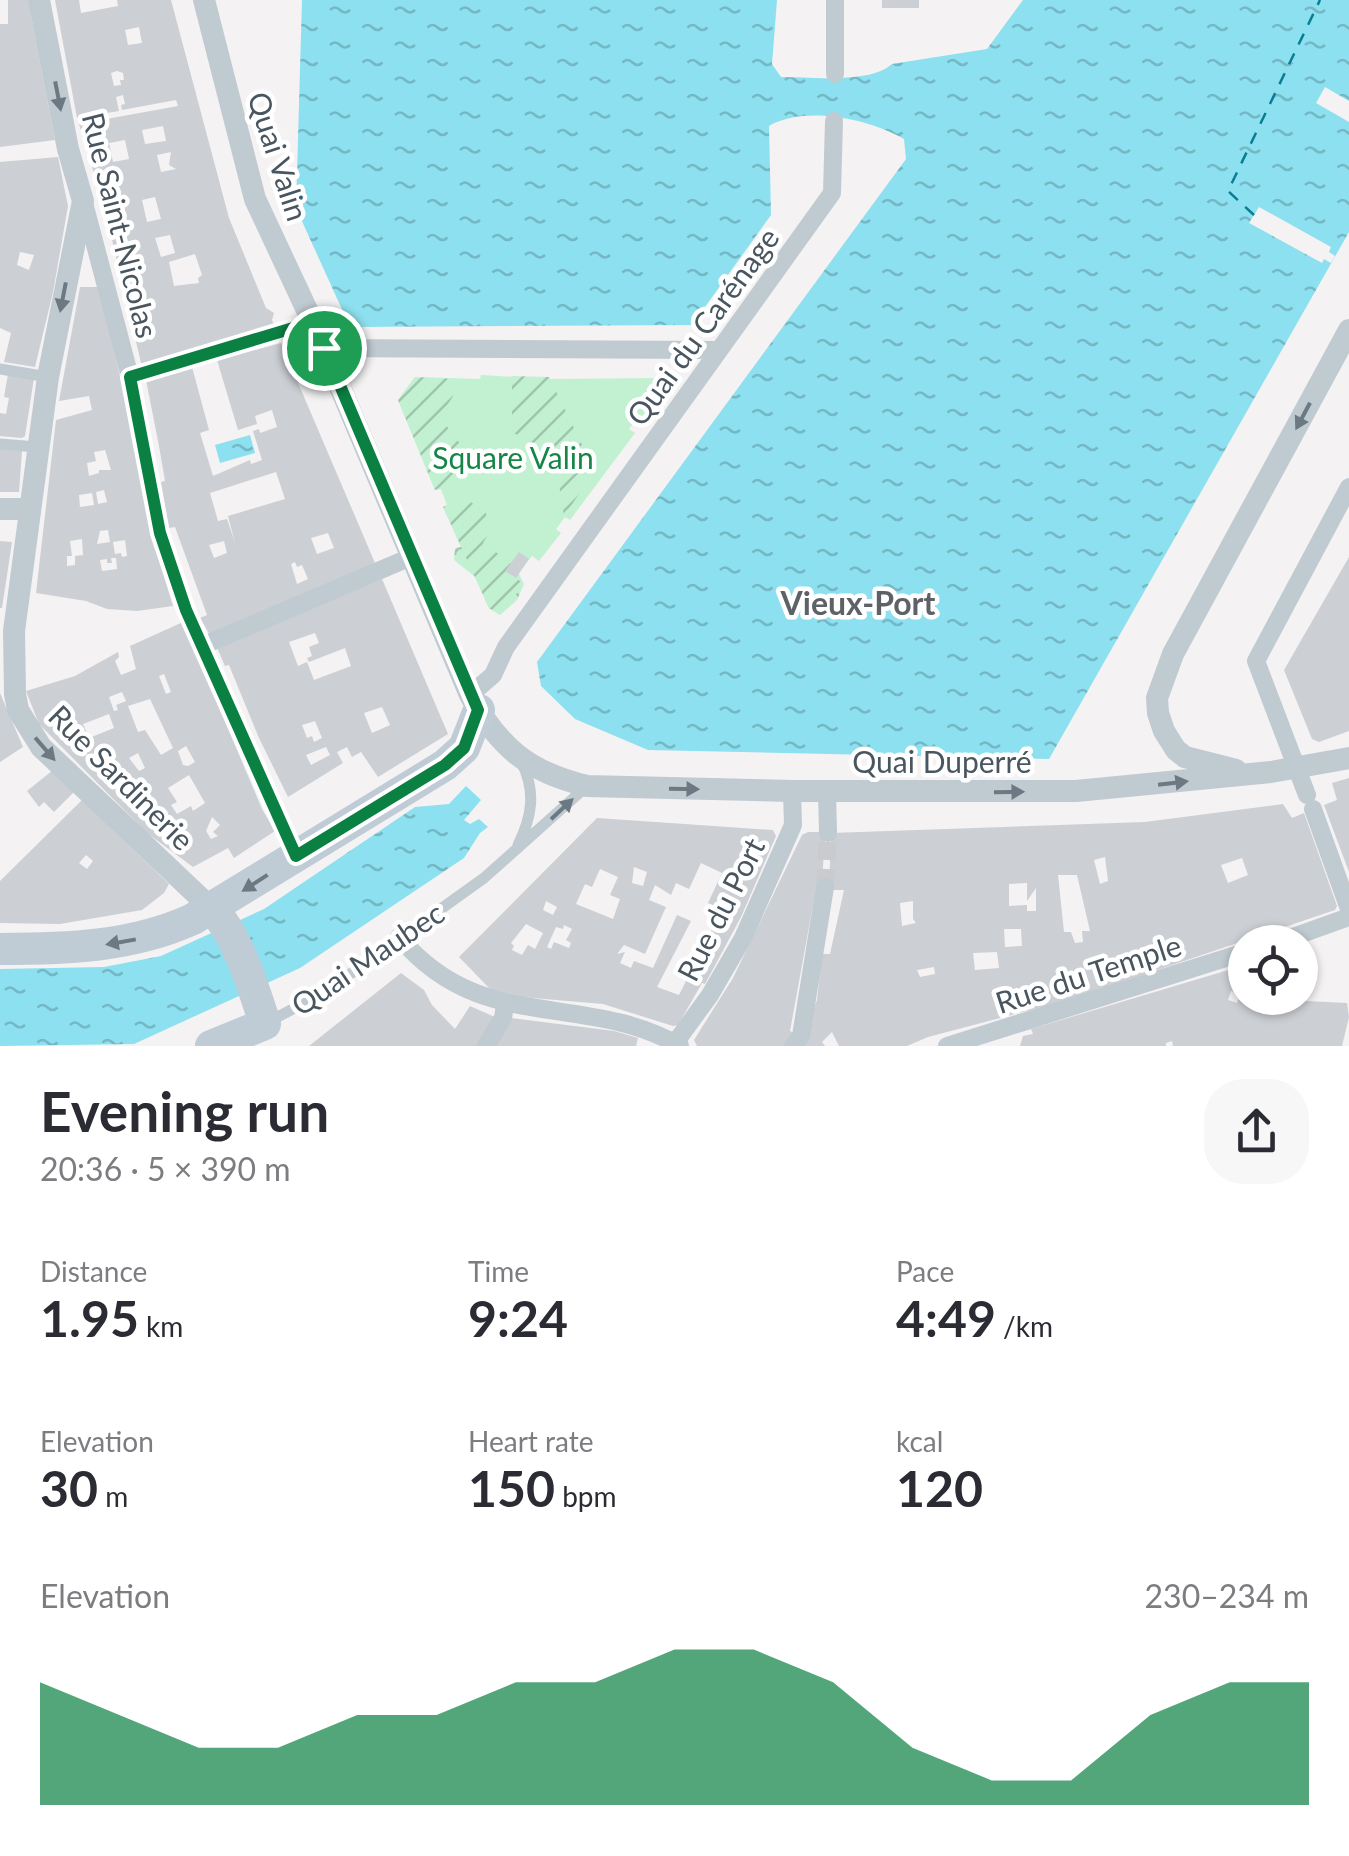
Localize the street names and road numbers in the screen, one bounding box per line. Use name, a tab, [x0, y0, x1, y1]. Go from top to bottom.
street label: Quai Valin	[241, 87, 317, 225]
street label: Rue Saint-Nicolas	[76, 109, 166, 341]
street label: Quai du Carénage	[618, 220, 786, 432]
street label: Rue Sardinerie	[42, 697, 202, 857]
street label: Quai Duperré	[852, 743, 1032, 779]
street label: Rue du Port	[669, 831, 771, 986]
street label: Quai Maubec	[284, 894, 450, 1022]
street label: Rue du Temple	[991, 926, 1185, 1020]

